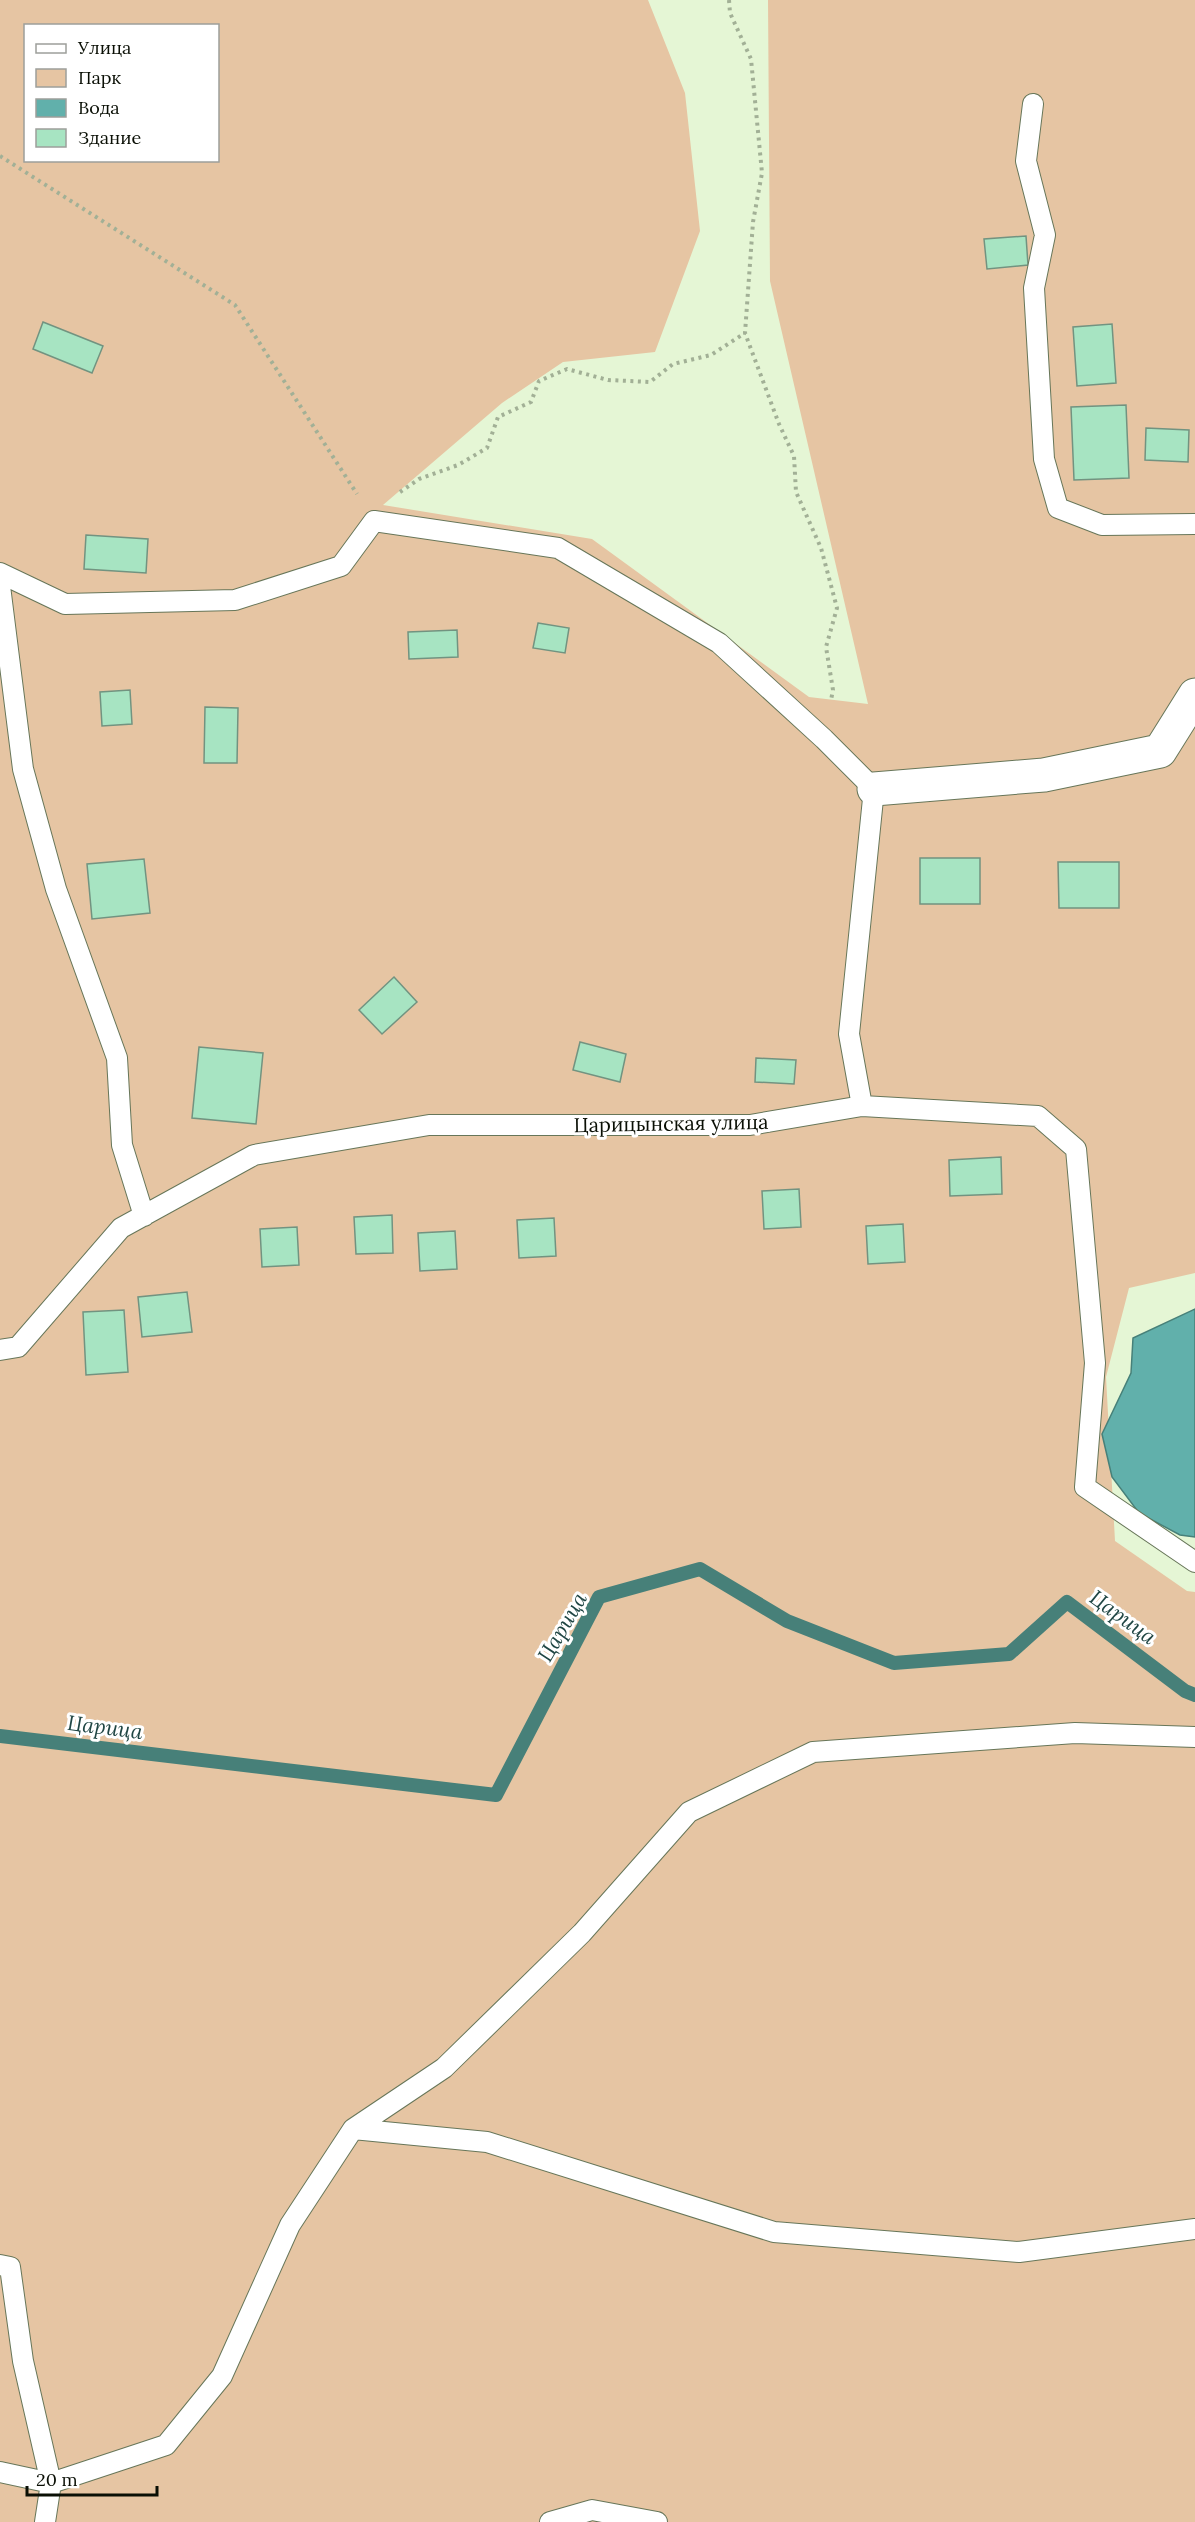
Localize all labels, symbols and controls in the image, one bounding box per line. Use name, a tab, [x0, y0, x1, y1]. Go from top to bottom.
legend	[24, 24, 219, 162]
text: Улица	[77, 36, 131, 59]
text: Парк	[78, 66, 122, 89]
text: Вода	[78, 96, 120, 119]
text: Здание	[78, 126, 141, 149]
street label: Царицынская улица	[573, 1109, 769, 1137]
water label: Царица	[1084, 1584, 1162, 1650]
water label: Царица	[531, 1587, 593, 1666]
water label: Царица	[66, 1709, 145, 1745]
scale bar	[27, 2459, 158, 2497]
text: 20 m	[36, 2468, 78, 2491]

